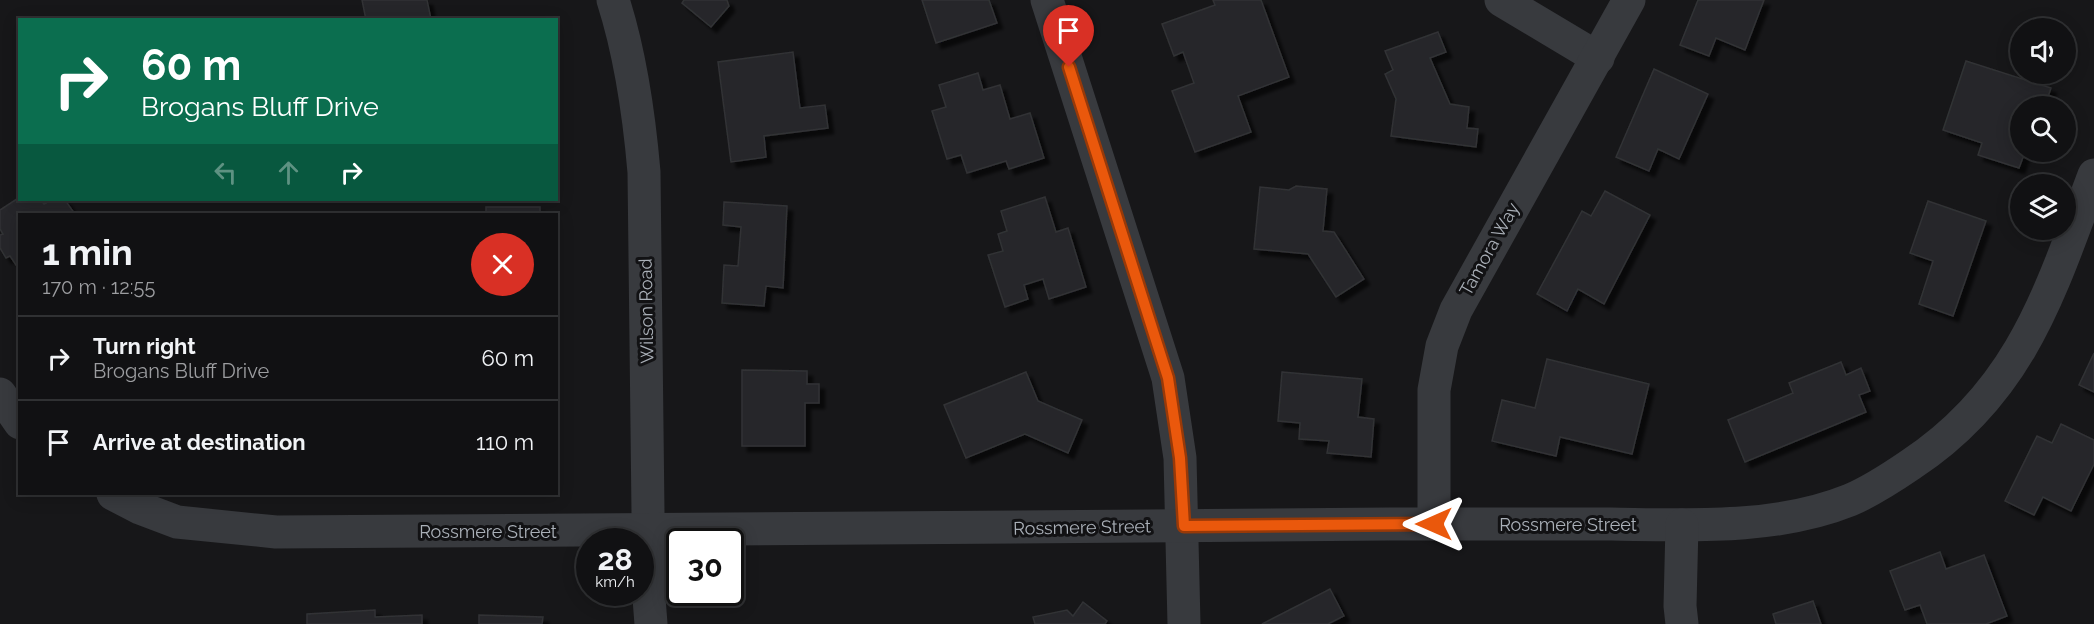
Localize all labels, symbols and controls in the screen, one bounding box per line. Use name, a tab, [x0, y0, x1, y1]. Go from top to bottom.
pin	[1043, 5, 1094, 67]
icon: arrive	[1052, 14, 1085, 47]
map controls	[2010, 18, 2076, 240]
button: sound	[2010, 18, 2076, 84]
text: 60 m	[141, 41, 241, 90]
icon: right	[42, 42, 120, 120]
text: Brogans Bluff Drive	[141, 91, 379, 122]
button: search	[2010, 96, 2076, 162]
icon: left	[209, 156, 242, 189]
icon: ahead	[272, 156, 305, 189]
icon: right	[335, 156, 368, 189]
button: layers	[2010, 174, 2076, 240]
street label: Tamora Way	[1455, 198, 1523, 299]
text: 1 min	[42, 231, 133, 273]
button: close	[471, 233, 534, 296]
street label: Wilson Road	[635, 258, 657, 364]
text: 170 m · 12:55	[42, 275, 155, 299]
text: Turn right	[93, 333, 196, 359]
icon: right	[42, 342, 75, 375]
text: 60 m	[481, 345, 534, 371]
text: Brogans Bluff Drive	[93, 359, 269, 383]
icon: arrive	[42, 426, 75, 459]
text: Arrive at destination	[93, 429, 306, 455]
text: 110 m	[476, 429, 534, 455]
position arrow	[1402, 492, 1466, 556]
street label: Rossmere Street	[1499, 514, 1637, 535]
street label: Rossmere Street	[1013, 515, 1151, 539]
street label: Rossmere Street	[419, 521, 557, 542]
speed limit sign: 30	[666, 528, 744, 606]
text: 28	[597, 542, 633, 577]
text: km/h	[595, 573, 635, 591]

